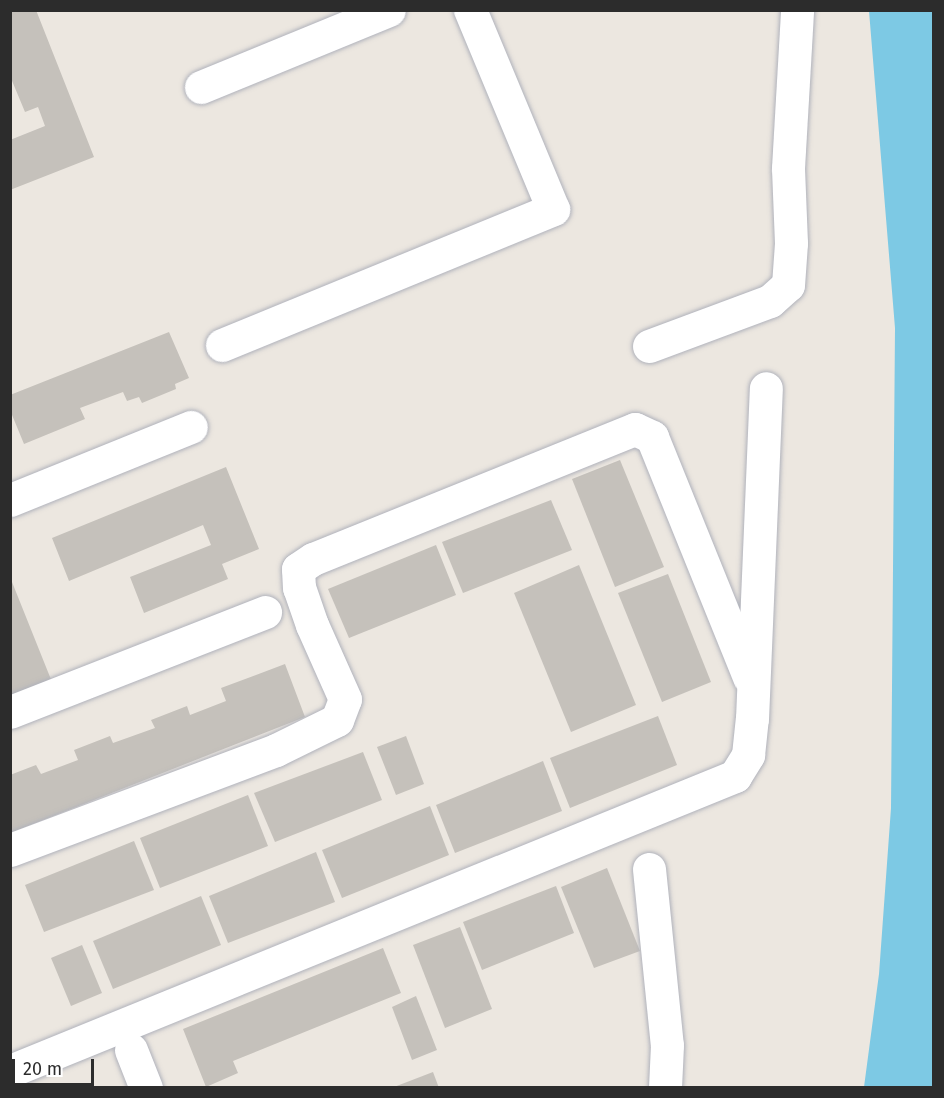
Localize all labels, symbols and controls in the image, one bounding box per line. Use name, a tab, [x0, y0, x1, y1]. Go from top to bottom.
scale bar	[15, 1047, 98, 1085]
text: 20 m	[23, 1058, 62, 1080]

